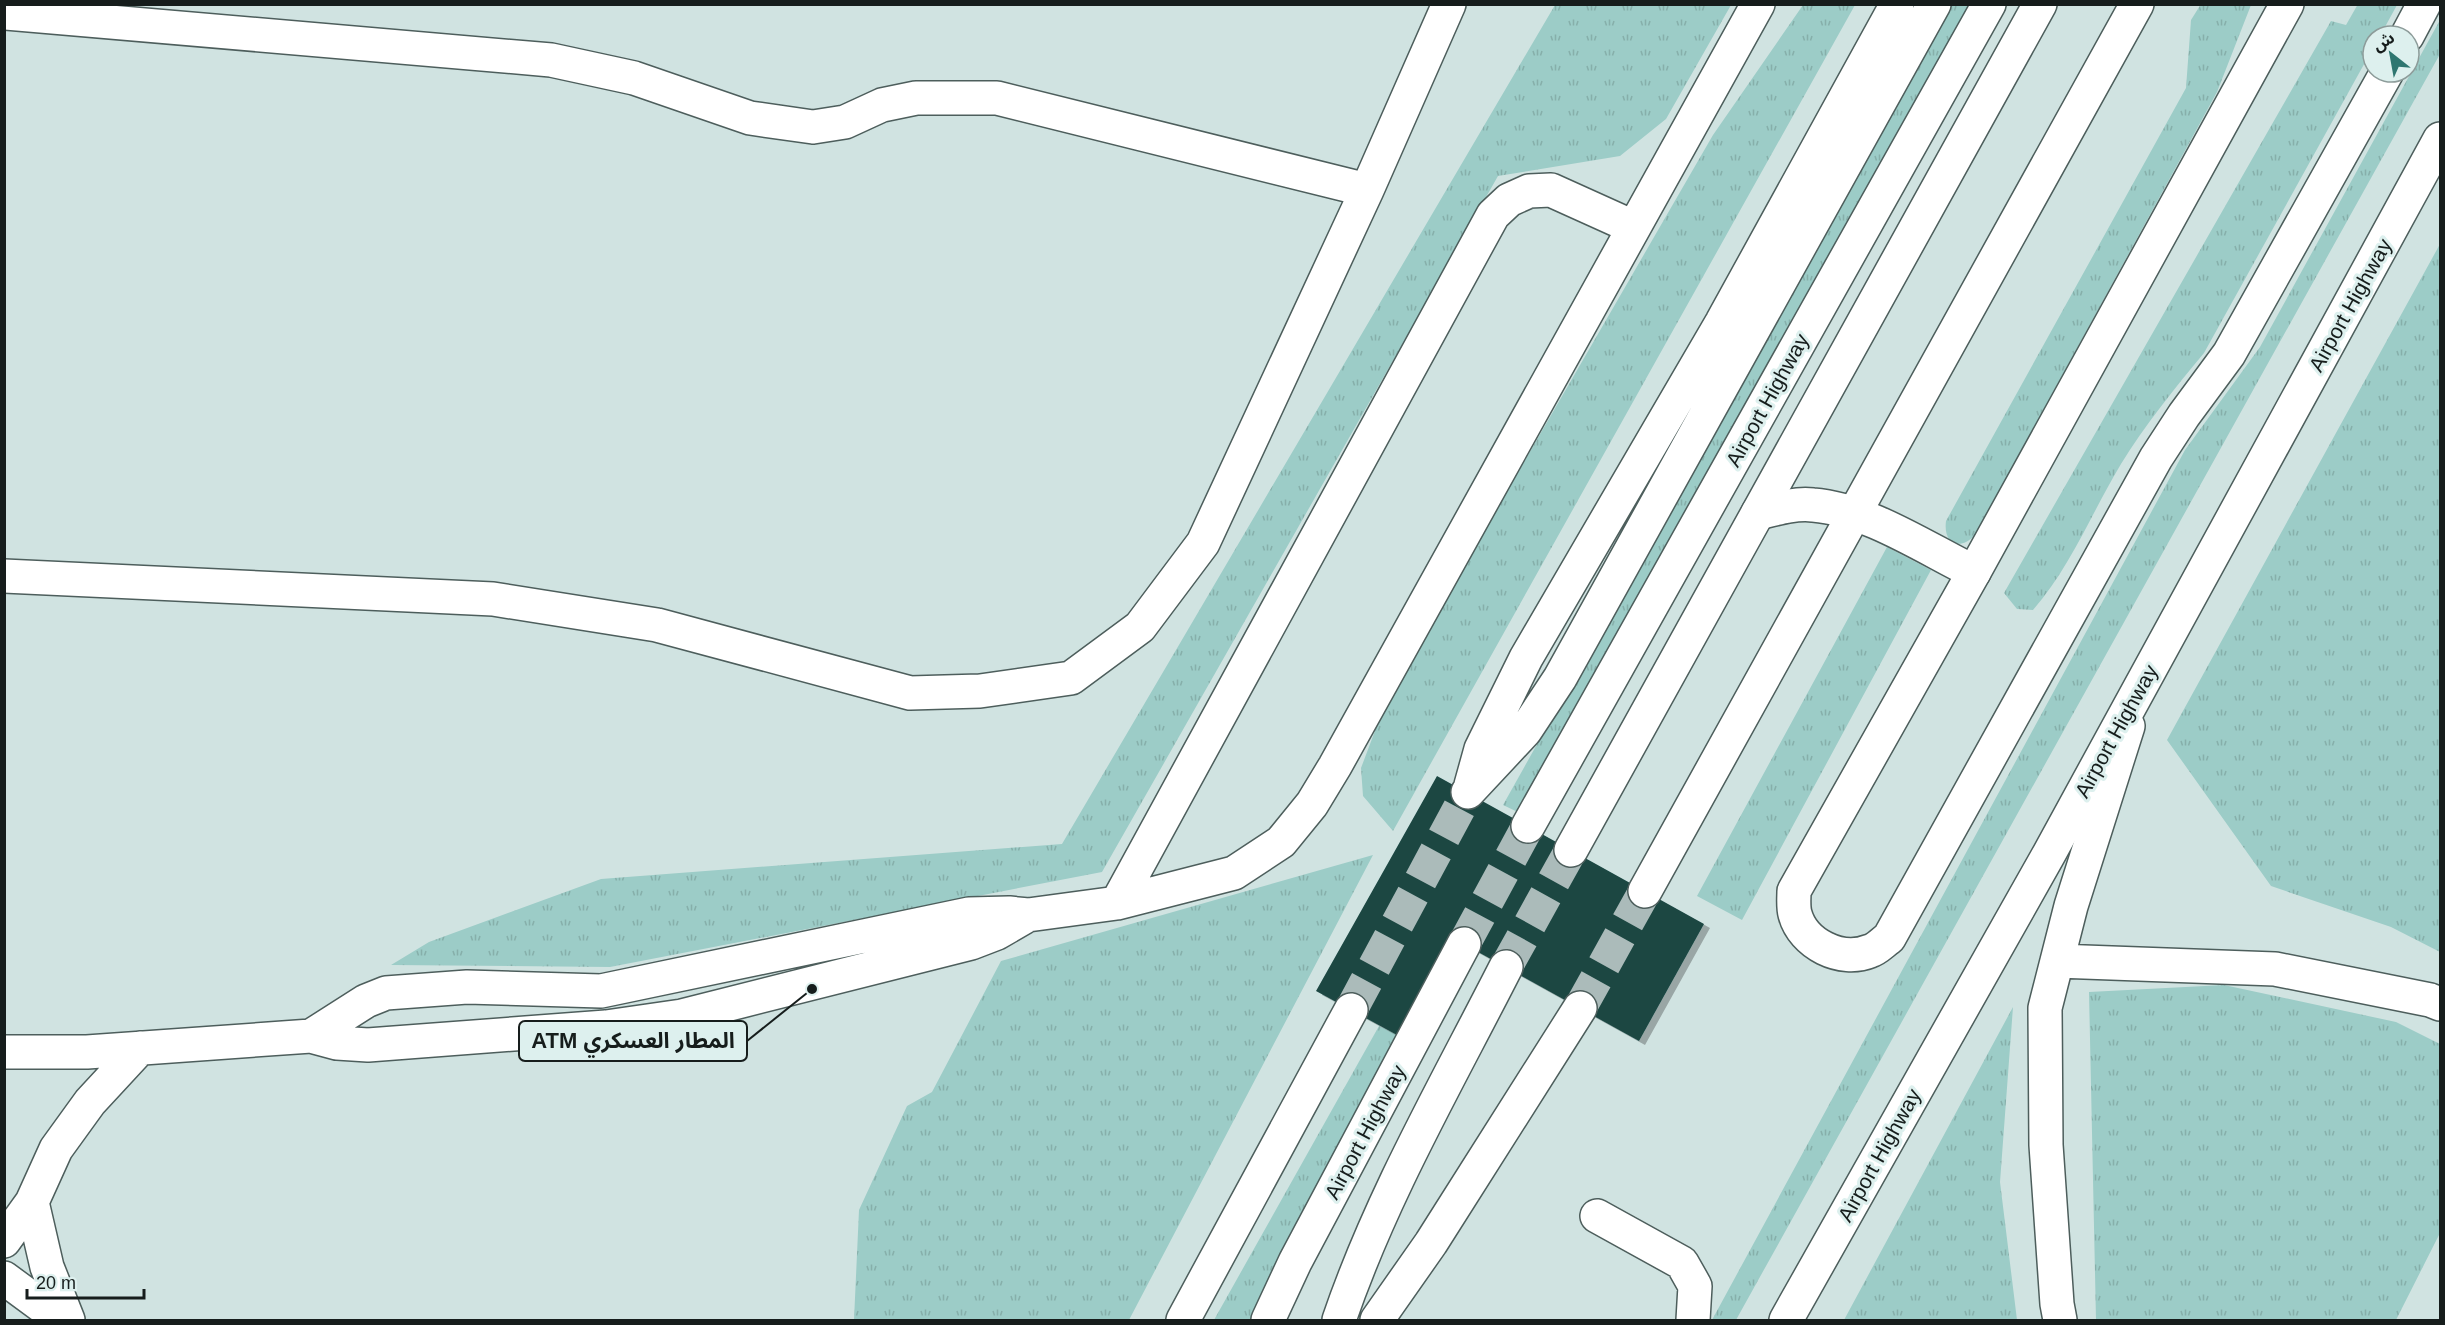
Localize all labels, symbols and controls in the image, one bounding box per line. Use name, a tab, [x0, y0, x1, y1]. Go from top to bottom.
north arrow	[2361, 24, 2421, 84]
text: ش	[2370, 29, 2398, 55]
street label: Airport Highway	[2304, 234, 2396, 375]
street label: Airport Highway	[1721, 329, 1813, 470]
street label: Airport Highway	[2070, 660, 2162, 801]
callout: ATM المطار العسكري	[519, 1021, 747, 1061]
text: ATM المطار العسكري	[531, 1028, 735, 1058]
street label: Airport Highway	[1320, 1061, 1410, 1203]
street label: Airport Highway	[1833, 1084, 1925, 1225]
scale bar	[27, 1262, 144, 1300]
text: 20 m	[36, 1273, 76, 1293]

